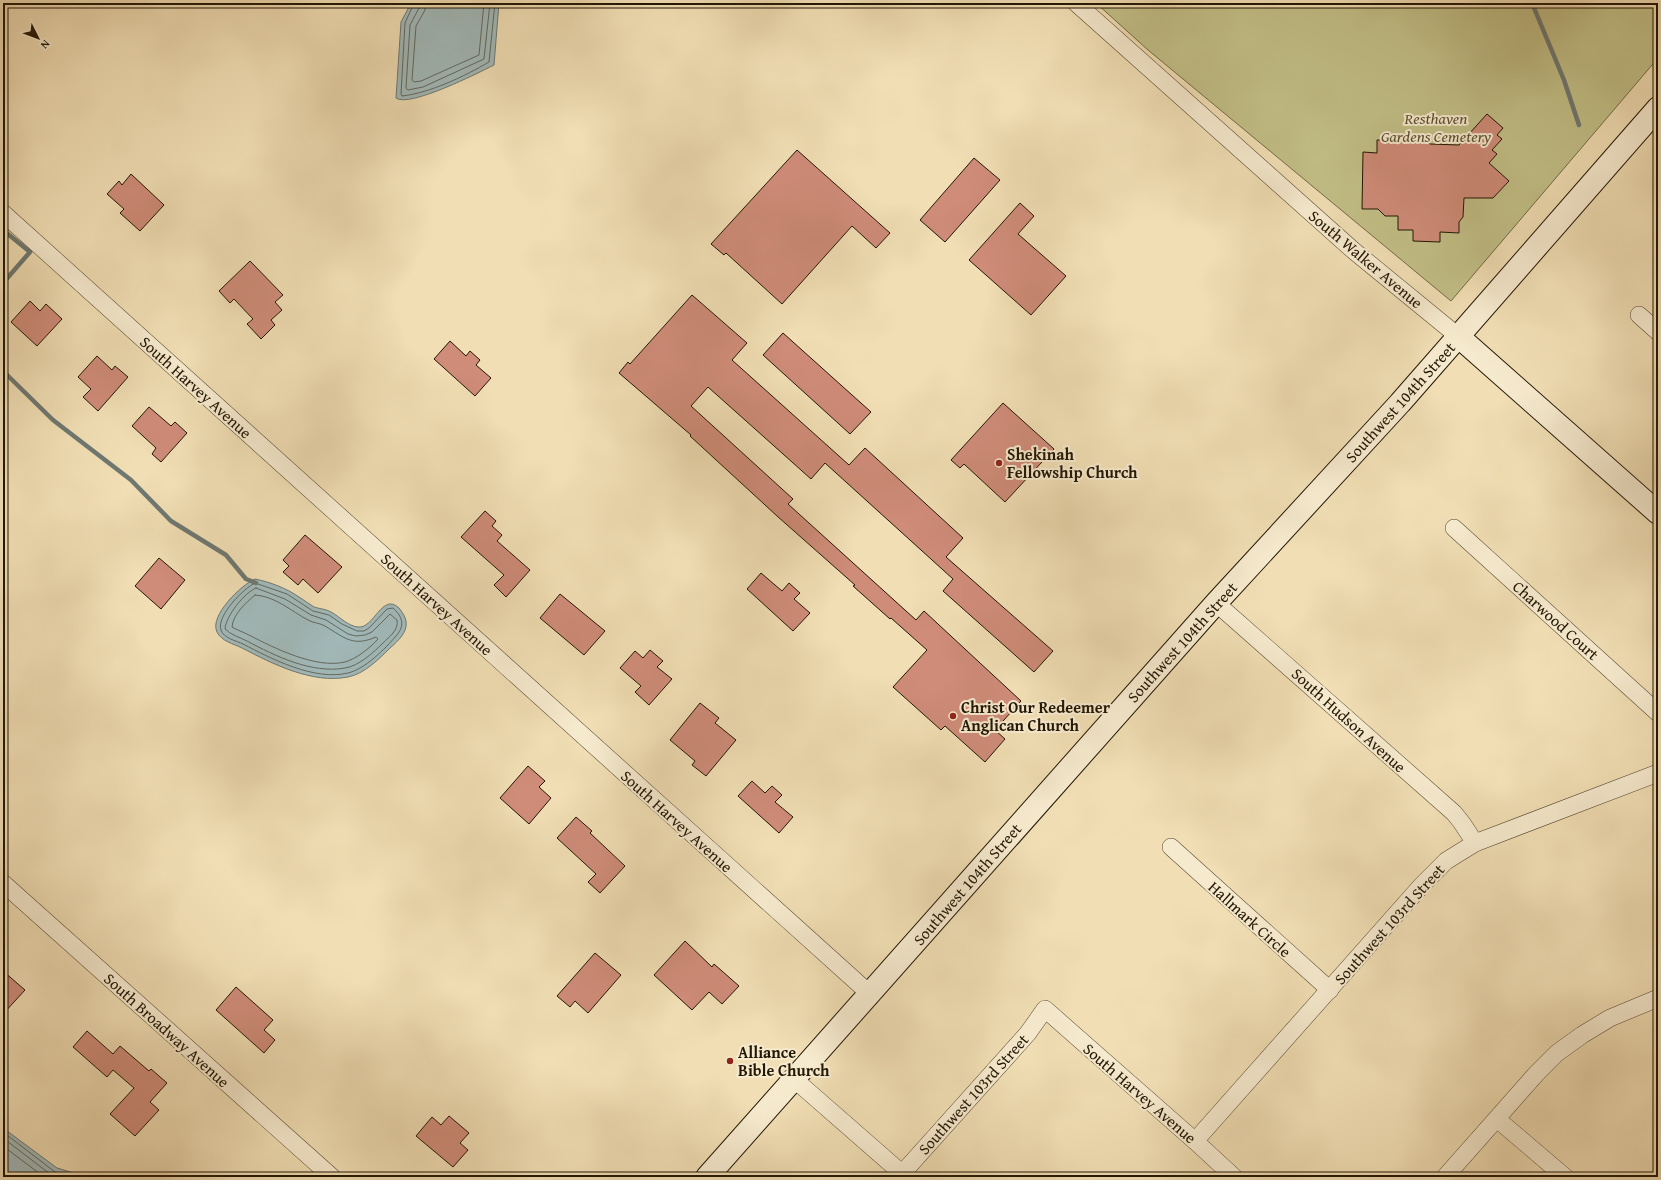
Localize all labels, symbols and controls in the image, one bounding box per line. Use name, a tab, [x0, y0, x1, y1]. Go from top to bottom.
north arrow	[18, 18, 58, 58]
text: N	[37, 37, 54, 53]
park label: Resthaven Gardens Cemetery	[1381, 106, 1492, 148]
street label: South Walker Avenue	[1304, 204, 1428, 314]
street label: South Harvey Avenue	[135, 330, 257, 444]
street label: Southwest 104th Street	[1339, 336, 1461, 468]
place label: Shekinah Fellowship Church	[1007, 442, 1138, 484]
marker: Shekinah Fellowship Church	[994, 458, 1004, 468]
street label: South Harvey Avenue	[376, 547, 498, 661]
street label: Charwood Court	[1507, 575, 1605, 666]
street label: Southwest 104th Street	[1121, 576, 1243, 708]
street label: South Hudson Avenue	[1286, 662, 1412, 778]
place label: Christ Our Redeemer Anglican Church	[961, 695, 1111, 737]
marker: Christ Our Redeemer Anglican Church	[948, 711, 958, 721]
street label: South Harvey Avenue	[616, 764, 738, 878]
street label: Southwest 104th Street	[907, 817, 1027, 950]
street label: Southwest 103rd Street	[1328, 858, 1450, 990]
street label: Hallmark Circle	[1203, 875, 1297, 963]
street label: South Broadway Avenue	[99, 967, 235, 1093]
street label: Southwest 103rd Street	[912, 1028, 1034, 1160]
street label: South Harvey Avenue	[1078, 1037, 1202, 1149]
place label: Alliance Bible Church	[738, 1040, 830, 1082]
marker: Alliance Bible Church	[725, 1056, 735, 1066]

